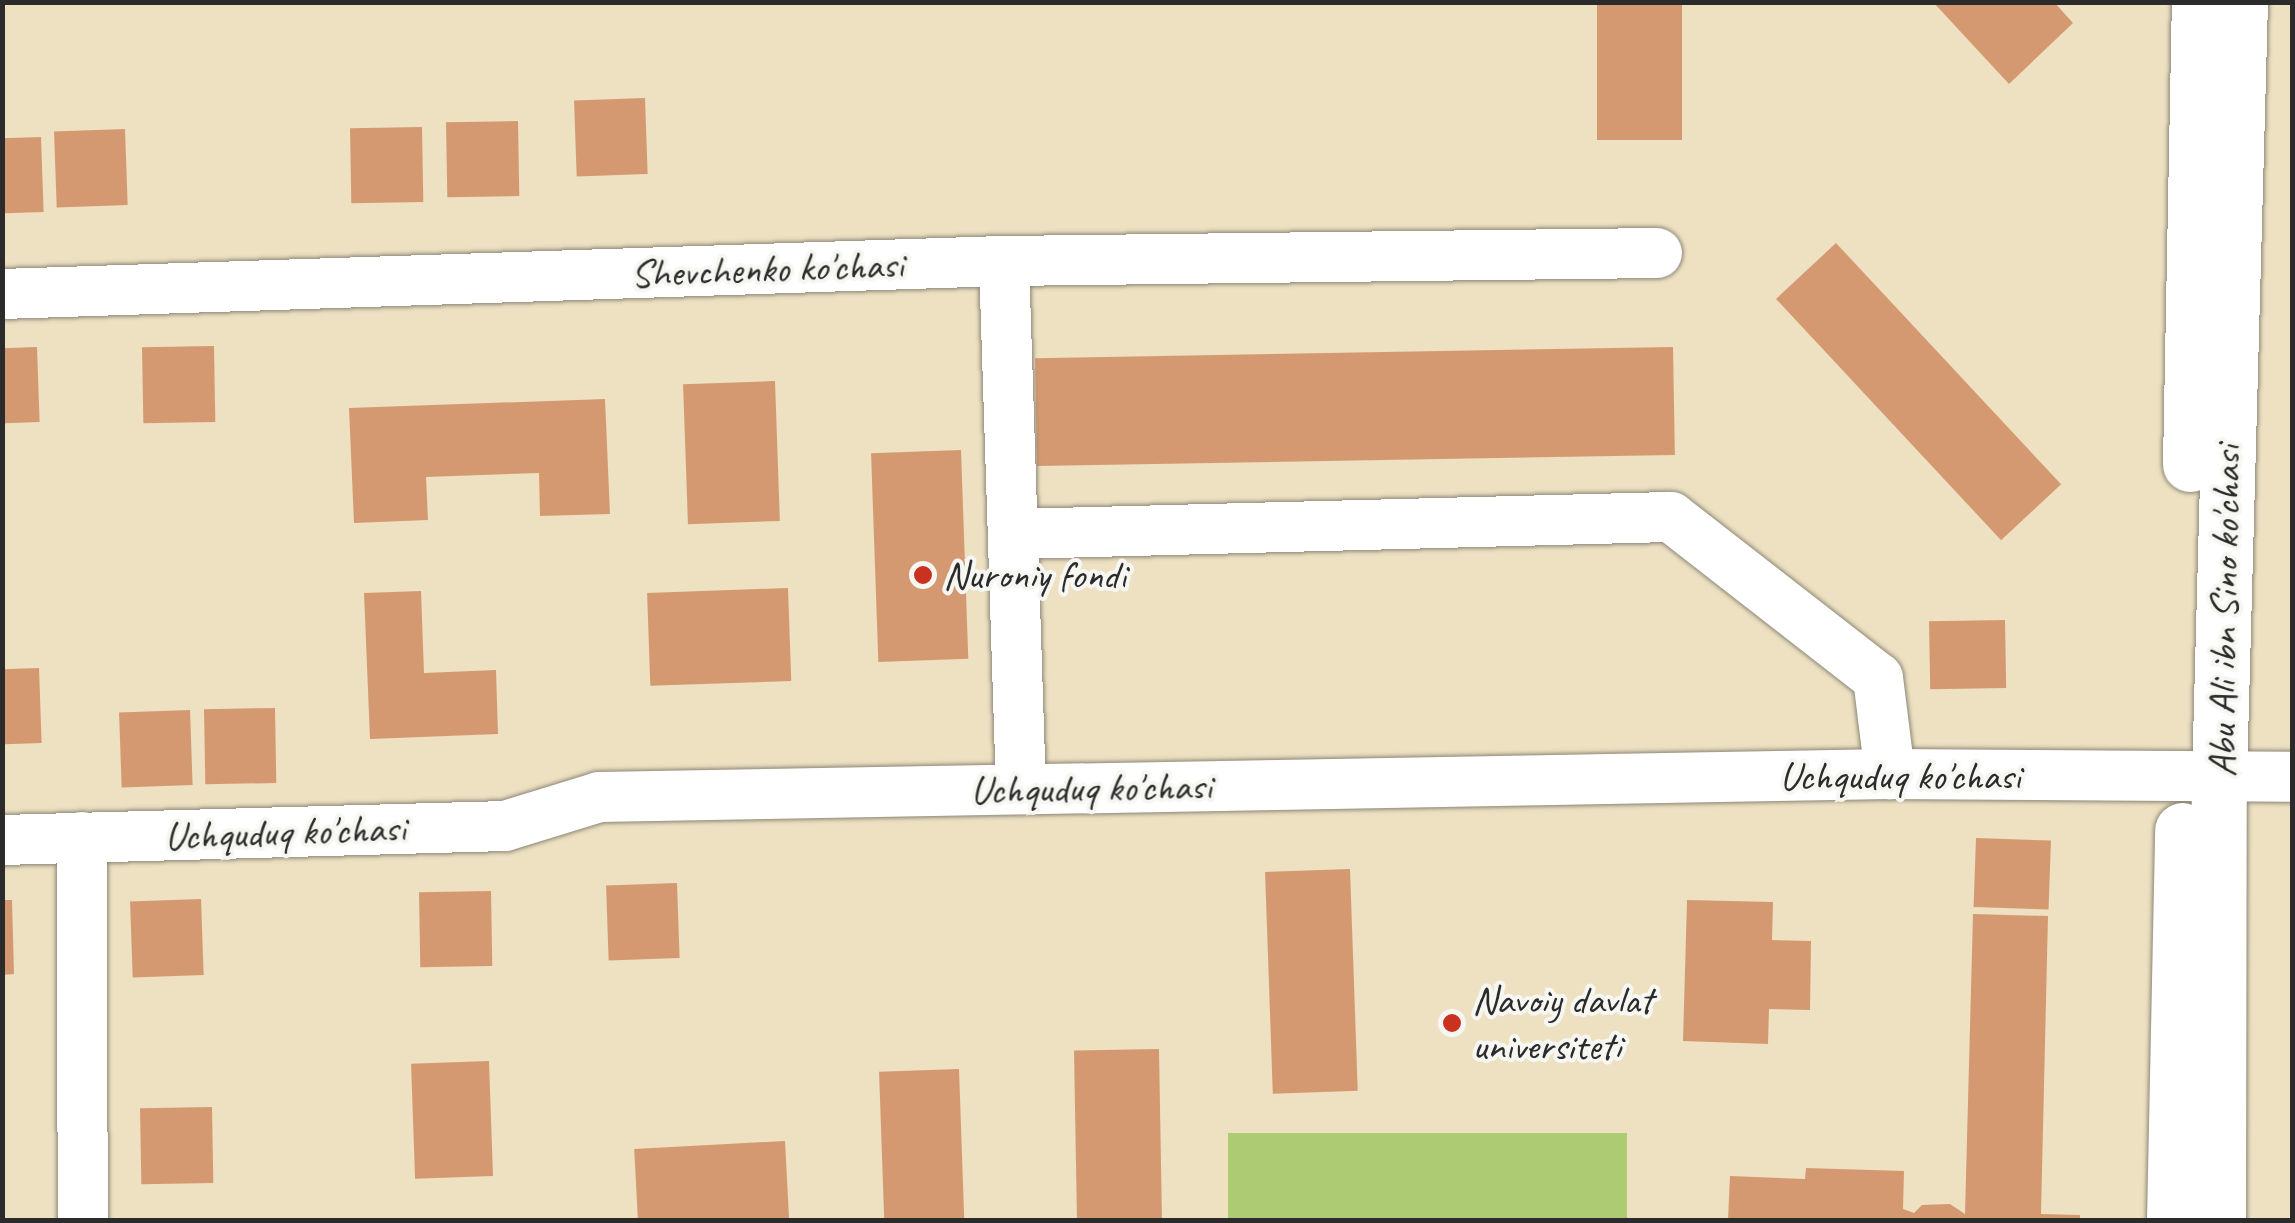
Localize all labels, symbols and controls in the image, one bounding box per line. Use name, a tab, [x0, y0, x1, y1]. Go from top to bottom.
street label: Shevchenko ko'chasi	[630, 240, 904, 298]
street label: Abu Ali ibn Sino ko'chasi	[2197, 444, 2251, 778]
place label: Nuroniy fondi	[943, 551, 1126, 599]
marker: Nuroniy fondi	[912, 564, 934, 586]
street label: Uchquduq ko'chasi	[1779, 752, 2021, 800]
street label: Uchquduq ko'chasi	[970, 762, 1212, 814]
street label: Uchquduq ko'chasi	[163, 804, 407, 860]
place label: Navoiy davlat universiteti	[1472, 976, 1653, 1070]
marker: Navoiy davlat universiteti	[1441, 1012, 1463, 1034]

